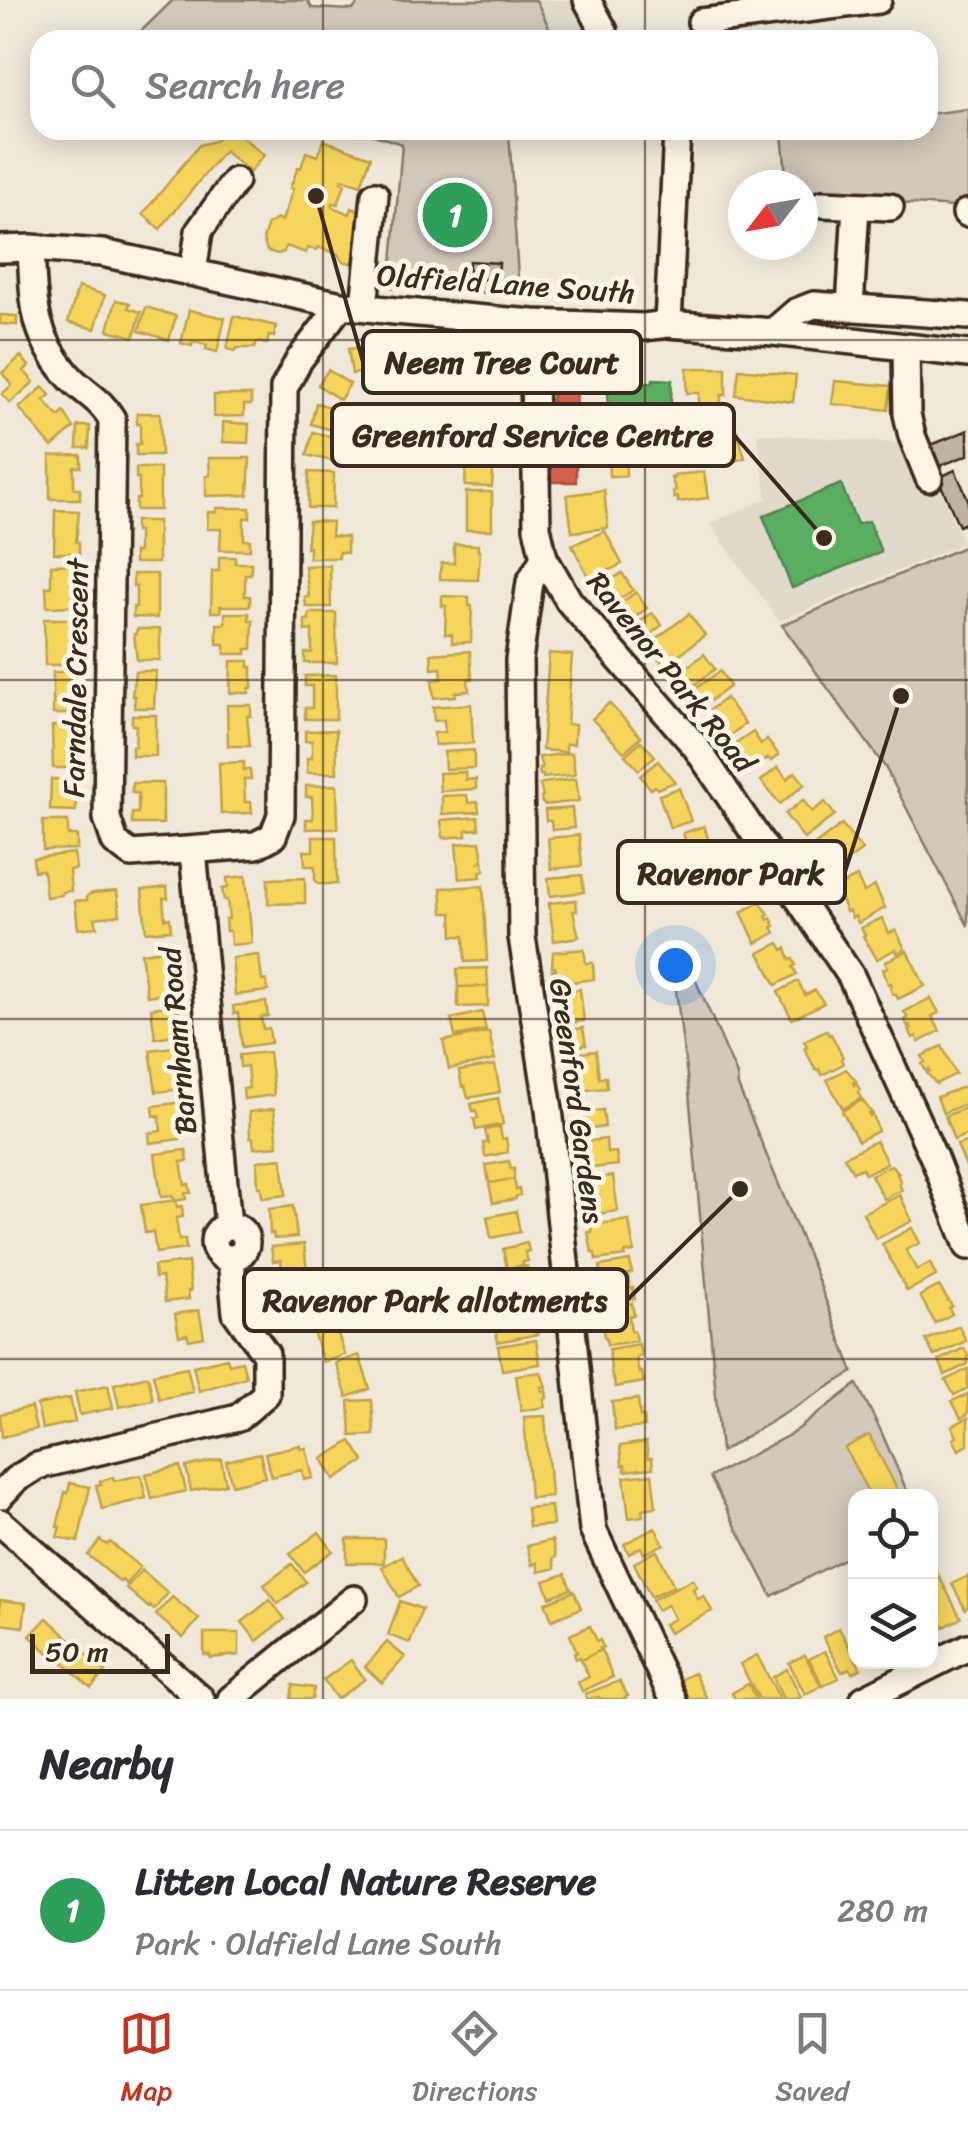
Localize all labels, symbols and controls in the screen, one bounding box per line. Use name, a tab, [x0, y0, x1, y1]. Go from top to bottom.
search box	[30, 30, 938, 140]
text: Search here	[145, 52, 345, 119]
icon: search	[65, 58, 120, 113]
north arrow	[728, 170, 818, 260]
pin: 1	[422, 178, 488, 252]
street label: Oldfield Lane South	[375, 248, 637, 320]
callout: Neem Tree Court	[363, 331, 641, 393]
text: Neem Tree Court	[383, 334, 620, 391]
callout: Greenford Service Centre	[332, 404, 734, 466]
text: Greenford Service Centre	[352, 407, 714, 464]
street label: Farndale Crescent	[47, 556, 105, 798]
street label: Ravenor Park Road	[572, 559, 771, 787]
callout: Ravenor Park	[618, 841, 845, 903]
text: Ravenor Park	[637, 845, 825, 902]
your location	[650, 940, 701, 991]
street label: Barnham Road	[143, 943, 213, 1137]
street label: Greenford Gardens	[533, 975, 621, 1228]
callout: Ravenor Park allotments	[244, 1269, 627, 1331]
text: Ravenor Park allotments	[262, 1272, 608, 1329]
map controls	[848, 1489, 938, 1669]
button: locate	[848, 1489, 938, 1579]
button: layers	[848, 1579, 938, 1669]
text: 50 m	[45, 1627, 109, 1676]
scale bar	[30, 1629, 170, 1674]
text: Nearby	[40, 1727, 173, 1801]
text: Litten Local Nature Reserve	[135, 1848, 596, 1915]
text: 1	[66, 1882, 79, 1939]
text: 280 m	[837, 1882, 928, 1939]
text: Park · Oldfield Lane South	[135, 1915, 502, 1972]
tab: Map	[119, 2006, 174, 2115]
tab: Directions	[412, 2006, 537, 2115]
tab: Saved	[775, 2006, 849, 2115]

